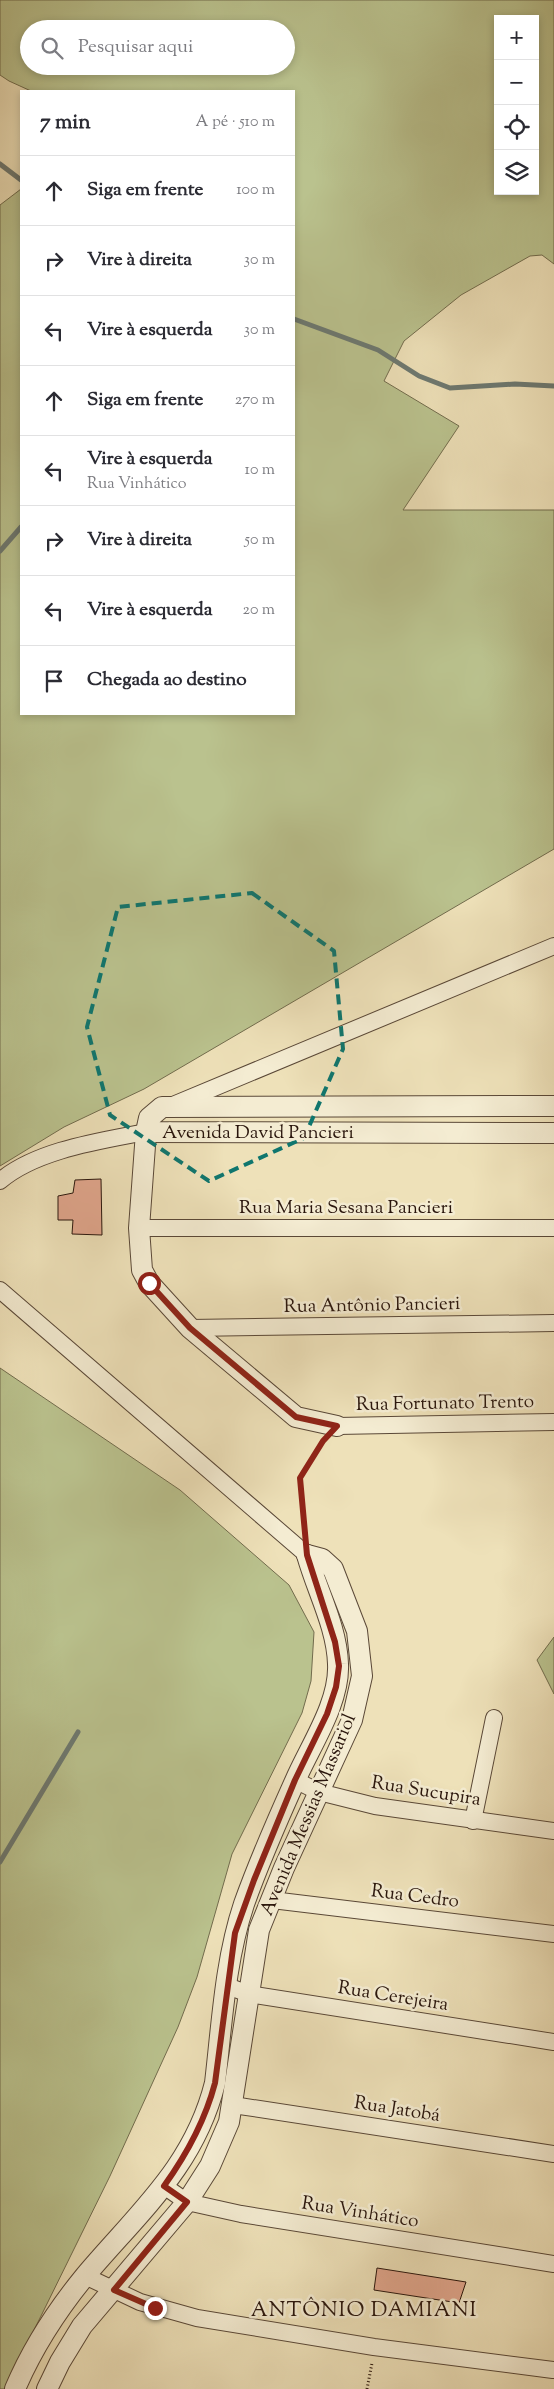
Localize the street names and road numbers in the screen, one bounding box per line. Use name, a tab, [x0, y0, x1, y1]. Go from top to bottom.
street label: Avenida David Pancieri	[162, 1120, 354, 1147]
street label: Rua Maria Sesana Pancieri	[239, 1195, 453, 1222]
street label: Rua Antônio Pancieri	[283, 1291, 461, 1321]
street label: Rua Fortunato Trento	[356, 1389, 534, 1419]
street label: Avenida Messias Massariol	[254, 1710, 364, 1920]
street label: Rua Sucupira	[369, 1770, 483, 1814]
street label: Rua Cedro	[369, 1878, 461, 1916]
street label: Rua Cerejeira	[336, 1975, 450, 2019]
street label: Rua Jatobá	[352, 2090, 442, 2130]
street label: Rua Vinhático	[300, 2190, 420, 2236]

